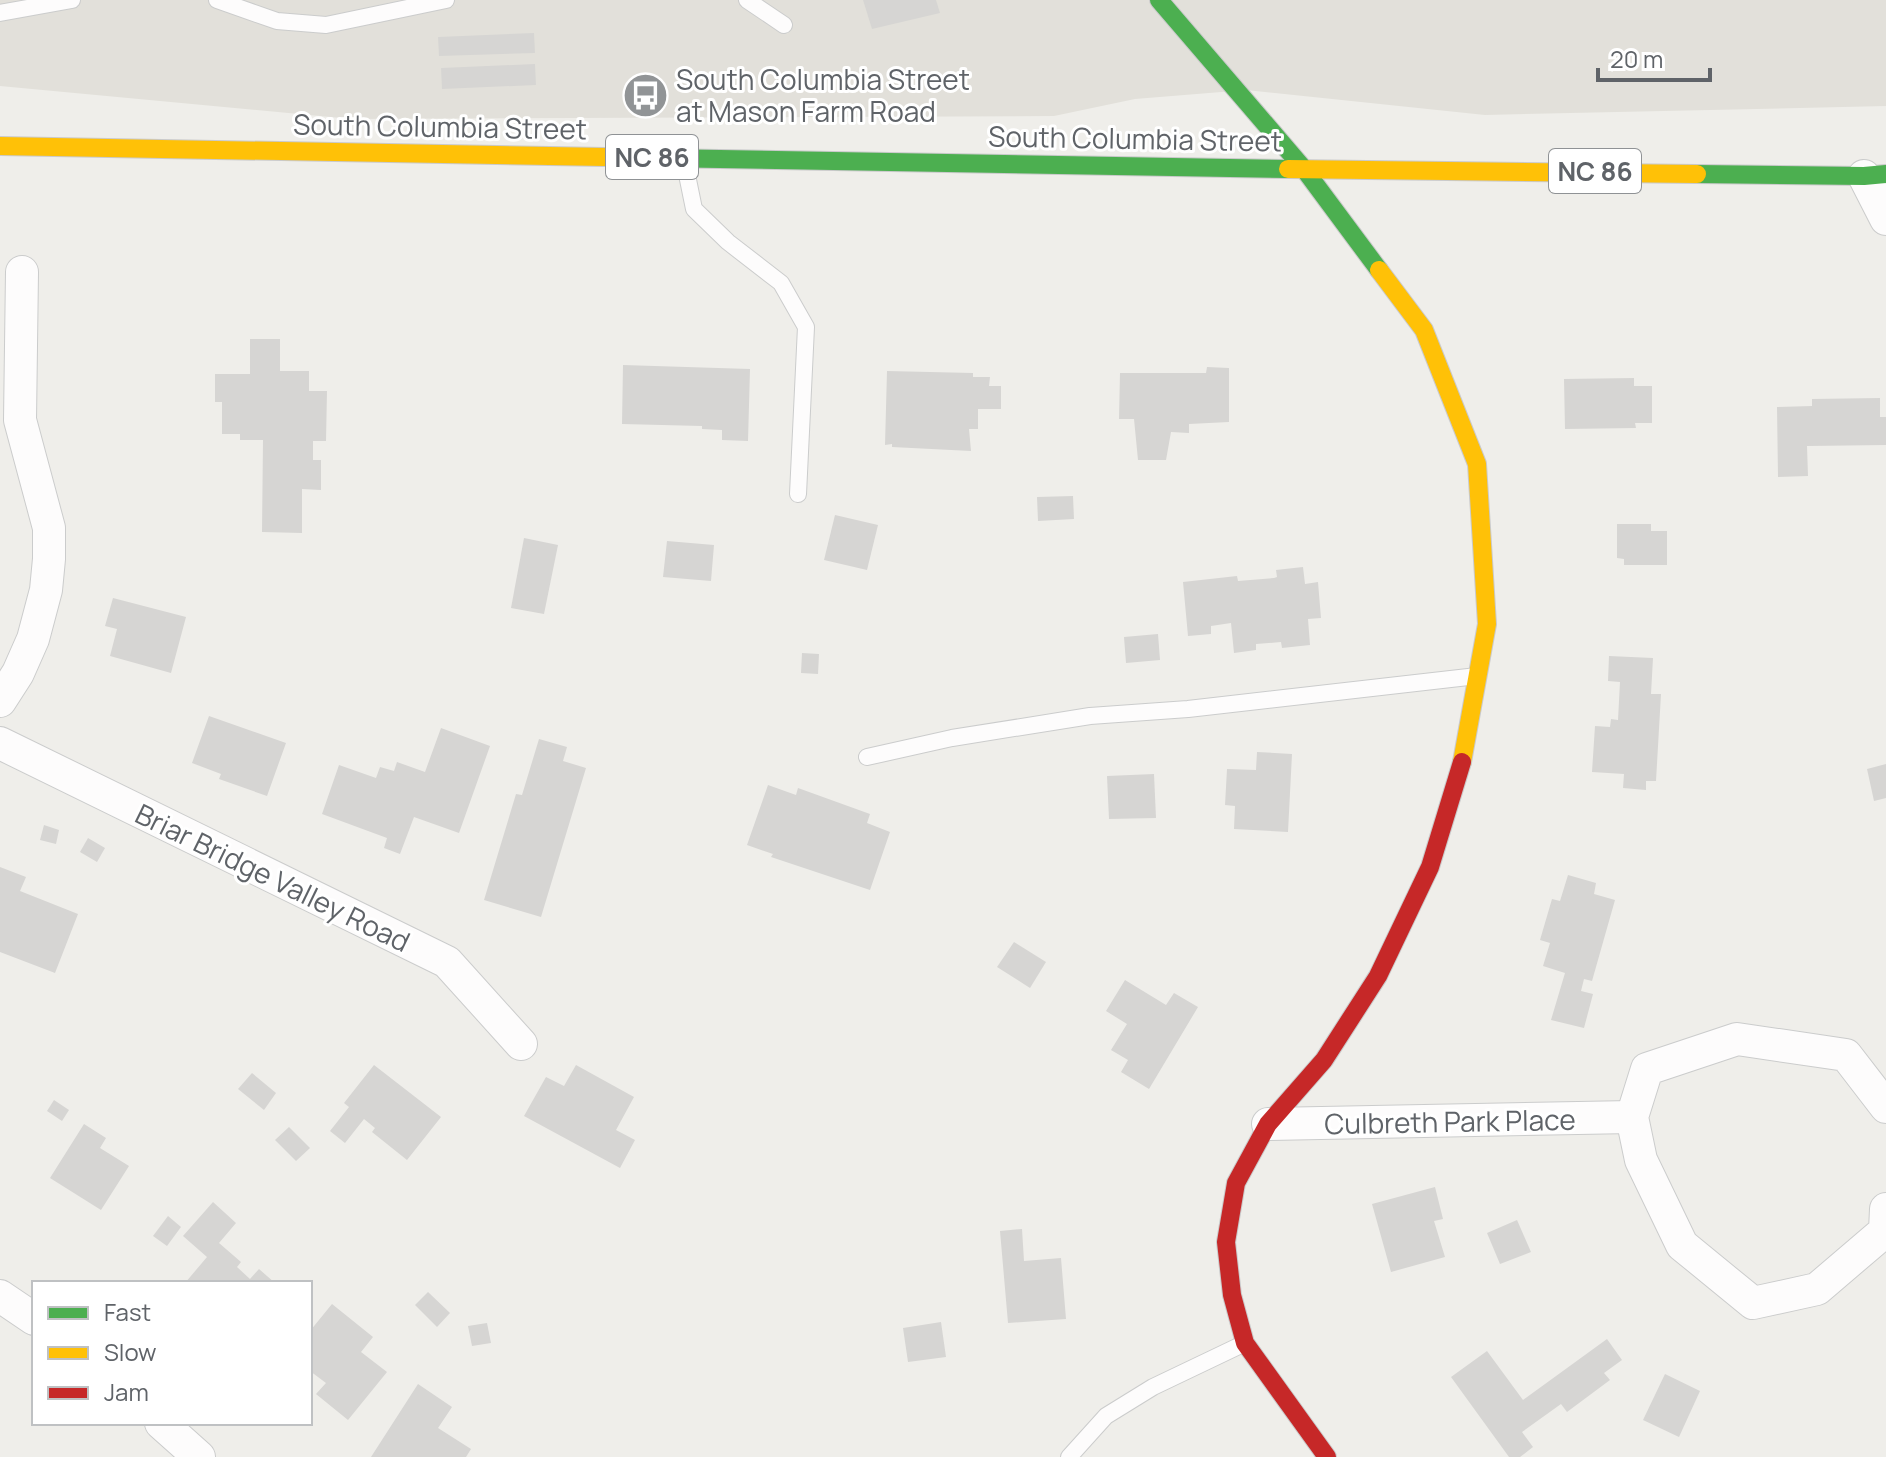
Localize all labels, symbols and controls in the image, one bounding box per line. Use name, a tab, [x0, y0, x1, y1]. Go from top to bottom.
scale bar	[1598, 32, 1710, 82]
text: 20 m	[1610, 42, 1663, 75]
place label: South Columbia Street at Mason Farm Road	[676, 60, 970, 130]
bus stop icon: South Columbia Street at Mason Farm Road	[621, 71, 669, 119]
street label: South Columbia Street	[293, 104, 587, 148]
street label: South Columbia Street	[988, 116, 1282, 160]
road number: NC 86	[606, 135, 698, 179]
road number: NC 86	[1549, 149, 1641, 193]
street label: Briar Bridge Valley Road	[129, 794, 417, 960]
street label: Culbreth Park Place	[1324, 1100, 1576, 1142]
legend	[32, 1281, 312, 1425]
text: Fast	[104, 1295, 151, 1328]
text: Slow	[104, 1335, 157, 1368]
text: Jam	[104, 1375, 149, 1408]

